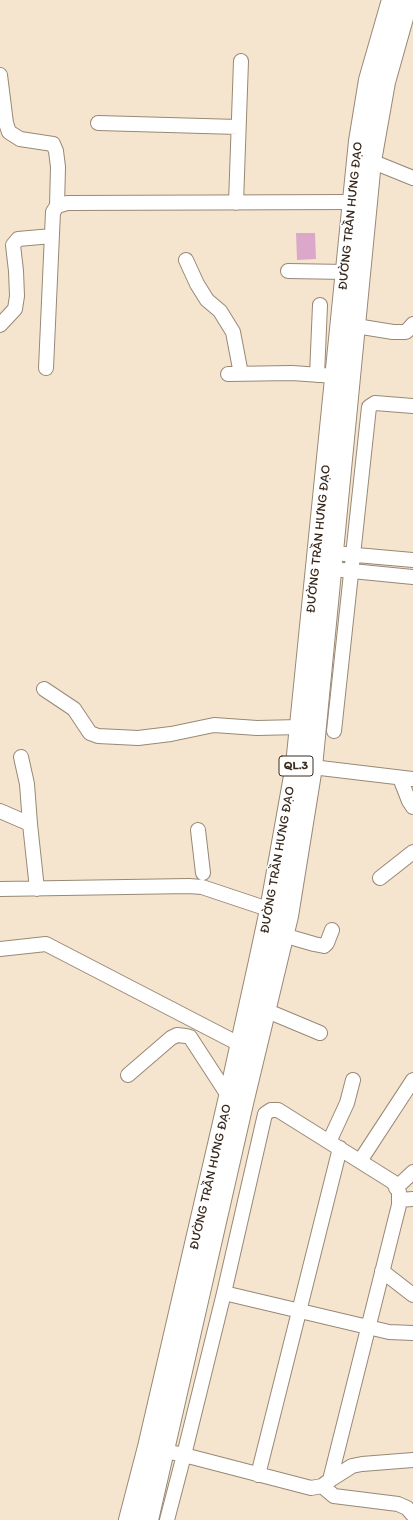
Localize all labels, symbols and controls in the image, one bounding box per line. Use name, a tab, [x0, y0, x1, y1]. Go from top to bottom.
street label: ĐƯỜNG TRẦN HƯNG ĐẠO	[335, 141, 367, 291]
street label: ĐƯỜNG TRẦN HƯNG ĐẠO	[303, 464, 335, 614]
road number: QL.3	[279, 756, 313, 776]
street label: ĐƯỜNG TRẦN HƯNG ĐẠO	[257, 785, 299, 935]
street label: ĐƯỜNG TRẦN HƯNG ĐẠO	[187, 1103, 235, 1251]

